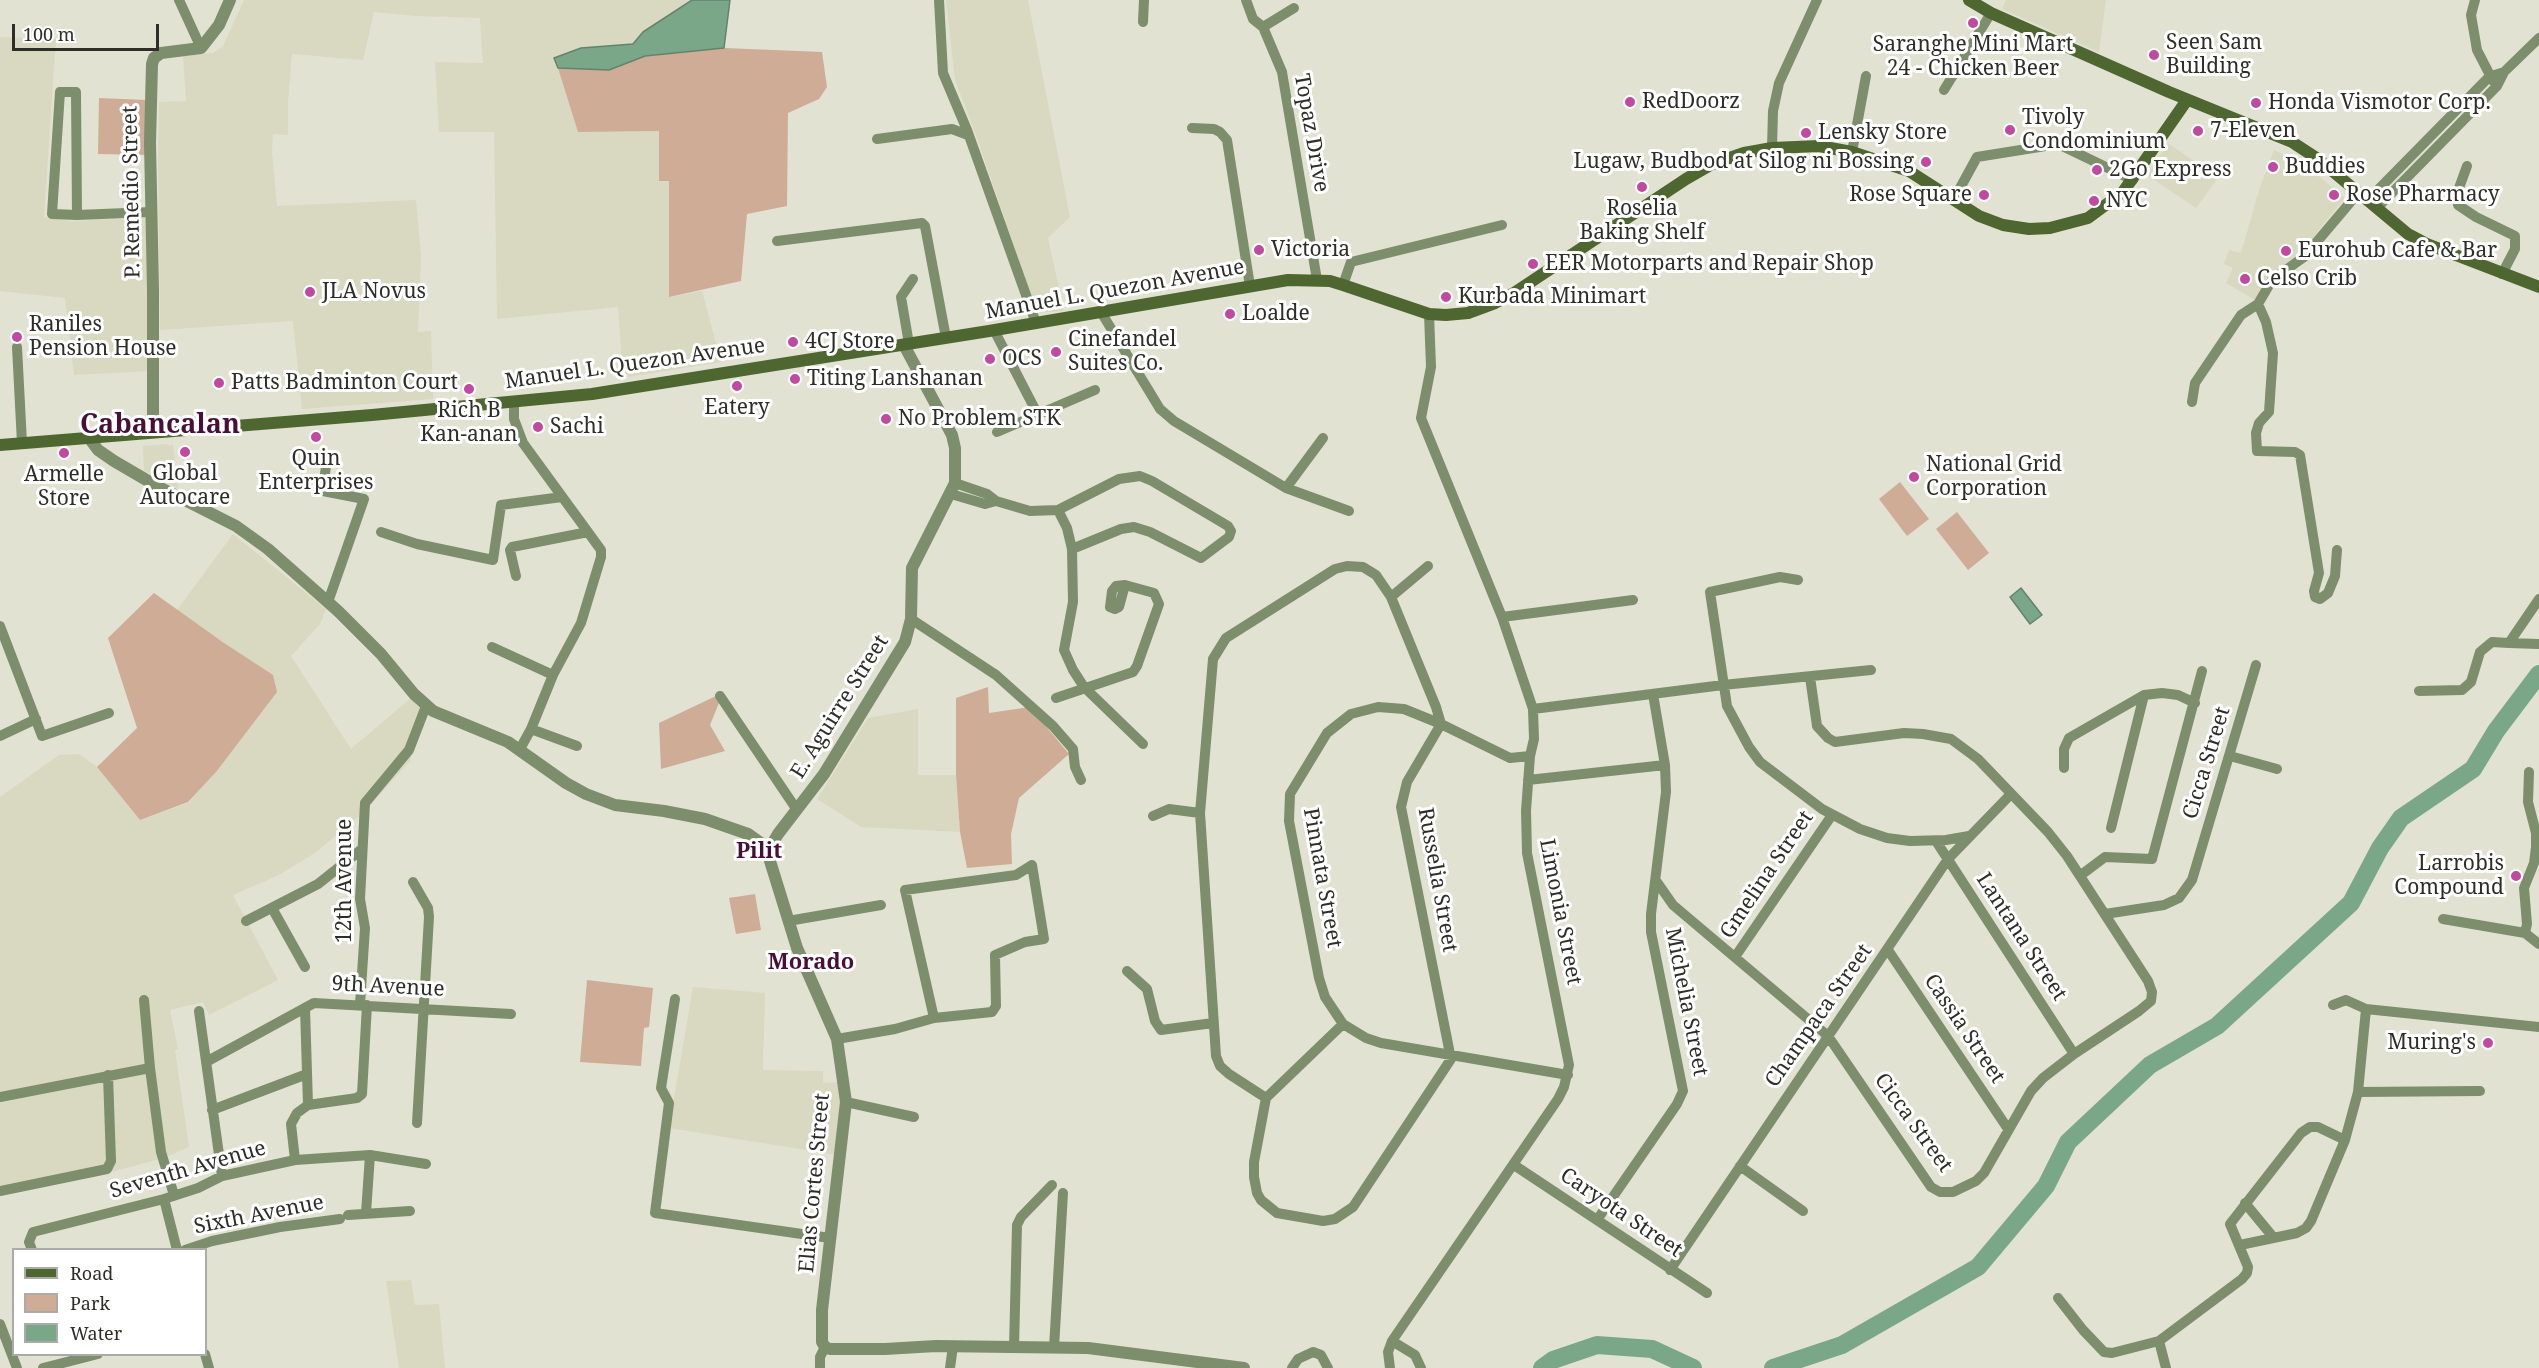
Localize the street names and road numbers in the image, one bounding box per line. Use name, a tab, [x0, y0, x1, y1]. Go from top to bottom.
street label: Topaz Drive	[1288, 72, 1334, 194]
street label: P. Remedio Street	[118, 105, 146, 279]
street label: Manuel L. Quezon Avenue	[984, 255, 1246, 325]
street label: Manuel L. Quezon Avenue	[503, 333, 767, 395]
street label: E. Aguirre Street	[786, 631, 894, 783]
street label: Cicca Street	[2178, 704, 2236, 822]
street label: Pinnata Street	[1297, 806, 1347, 950]
street label: Russelia Street	[1412, 806, 1462, 954]
street label: Gmelina Street	[1715, 806, 1819, 944]
street label: 12th Avenue	[332, 819, 358, 943]
street label: Limonia Street	[1534, 837, 1586, 987]
street label: Lantana Street	[1970, 868, 2072, 1006]
street label: Michelia Street	[1659, 926, 1713, 1078]
street label: Champaca Street	[1760, 940, 1878, 1092]
street label: Cassia Street	[1918, 970, 2010, 1088]
street label: 9th Avenue	[331, 971, 445, 1003]
street label: Cicca Street	[1869, 1069, 1957, 1177]
street label: Elias Cortes Street	[795, 1092, 835, 1274]
street label: Seventh Avenue	[107, 1136, 269, 1204]
street label: Caryota Street	[1555, 1163, 1687, 1263]
street label: Sixth Avenue	[192, 1190, 326, 1240]

